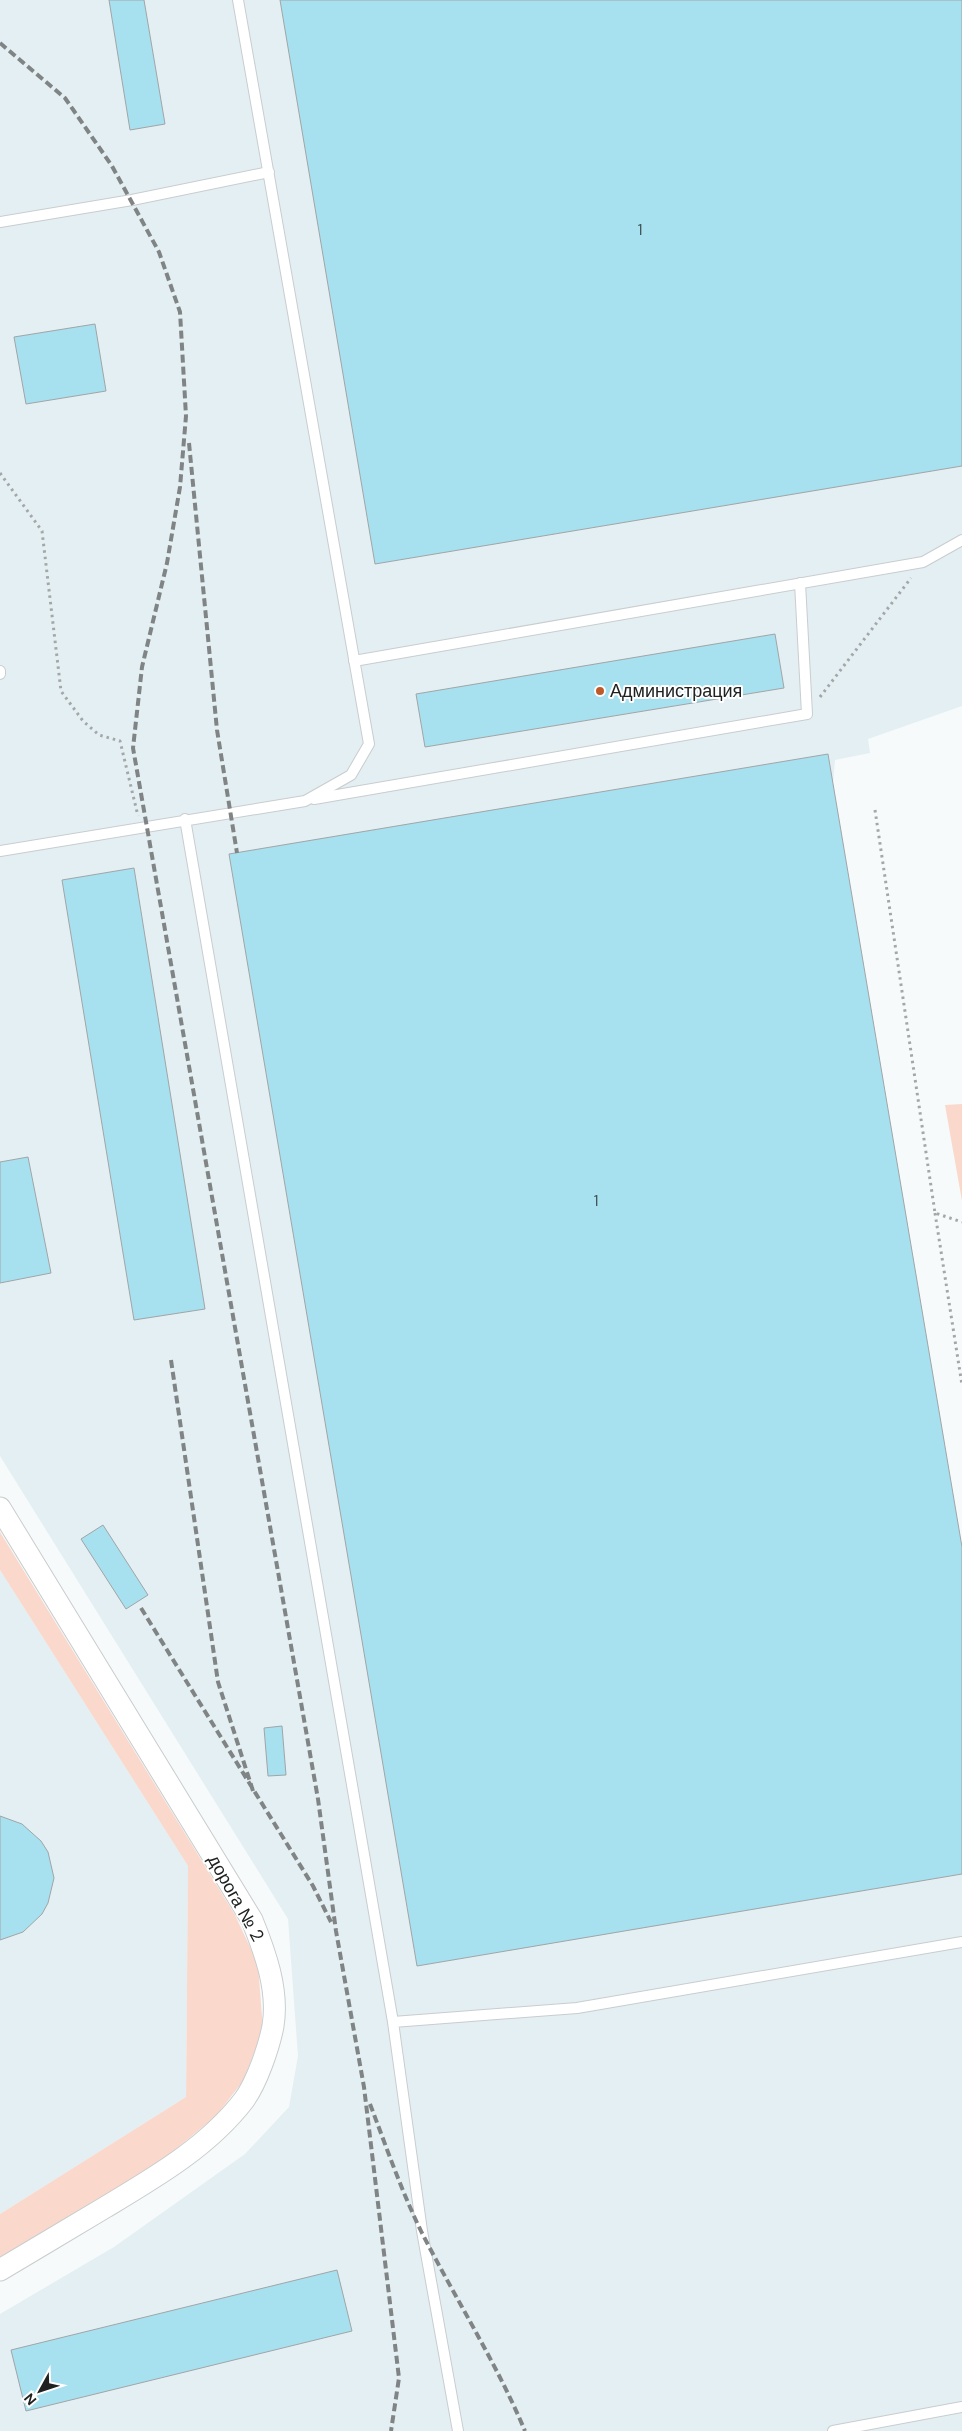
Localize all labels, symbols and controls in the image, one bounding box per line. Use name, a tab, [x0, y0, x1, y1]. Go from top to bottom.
house number: 1	[638, 220, 642, 240]
place label: Администрация	[610, 679, 742, 703]
marker: Администрация	[594, 685, 606, 697]
house number: 1	[594, 1191, 598, 1211]
street label: дорога № 2	[202, 1850, 270, 1946]
north arrow	[15, 2366, 65, 2416]
text: N	[20, 2390, 40, 2409]

